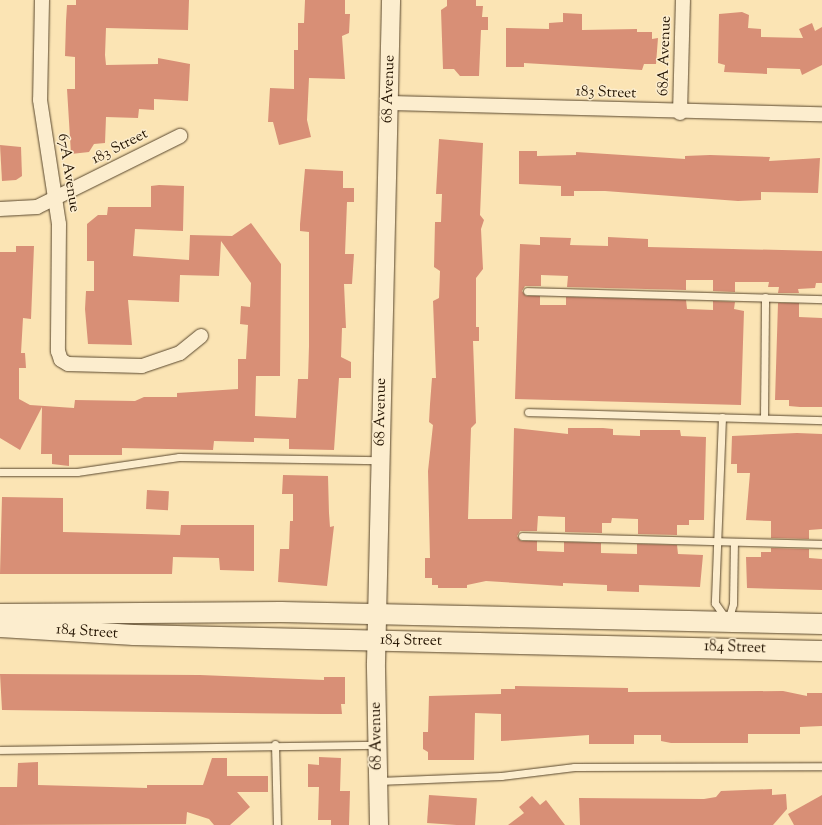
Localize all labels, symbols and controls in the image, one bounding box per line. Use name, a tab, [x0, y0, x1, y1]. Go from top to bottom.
street label: 68A Avenue	[655, 16, 675, 96]
street label: 68 Avenue	[379, 55, 399, 123]
street label: 183 Street	[575, 83, 637, 103]
street label: 183 Street	[89, 125, 151, 169]
street label: 67A Avenue	[53, 132, 83, 214]
street label: 68 Avenue	[371, 378, 391, 446]
street label: 184 Street	[55, 621, 119, 643]
street label: 184 Street	[380, 631, 442, 651]
street label: 184 Street	[704, 638, 766, 658]
street label: 68 Avenue	[367, 702, 387, 770]

